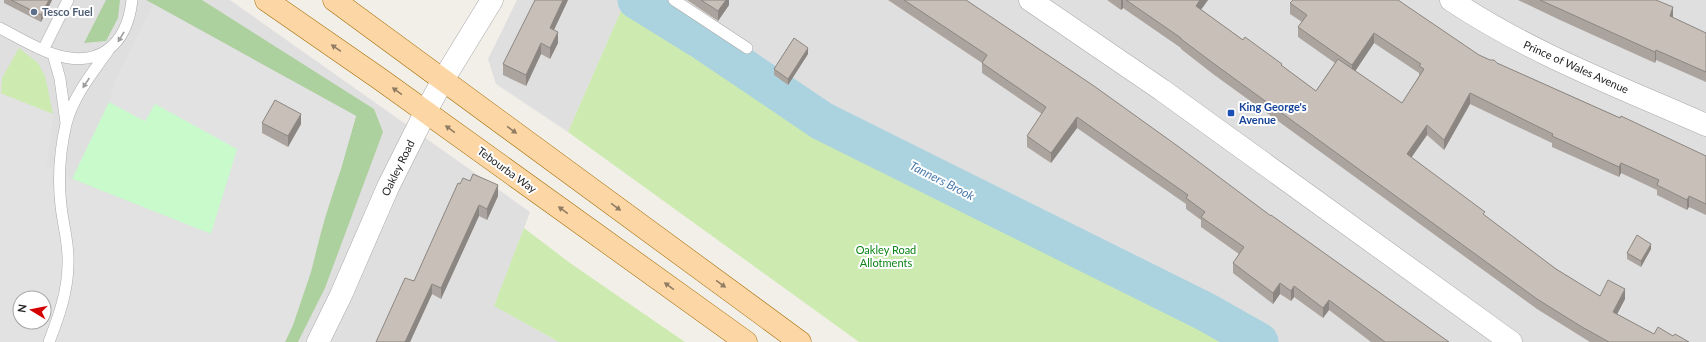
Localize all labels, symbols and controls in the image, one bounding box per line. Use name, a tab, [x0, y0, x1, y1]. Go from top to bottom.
place label: Tesco Fuel	[42, 5, 93, 18]
marker: Tesco Fuel	[29, 7, 39, 17]
one-way arrow	[117, 31, 124, 43]
street label: Prince of Wales Avenue	[1522, 37, 1631, 96]
one-way arrow	[330, 44, 341, 52]
one-way arrow	[82, 78, 90, 88]
one-way arrow	[392, 87, 402, 95]
place label: King George's Avenue	[1238, 100, 1307, 126]
marker: King George's Avenue	[1226, 108, 1236, 118]
one-way arrow	[445, 125, 455, 133]
one-way arrow	[506, 126, 517, 134]
street label: Oakley Road	[378, 138, 417, 198]
street label: Tebourba Way	[475, 144, 540, 195]
water label: Tanners Brook	[907, 158, 977, 203]
one-way arrow	[611, 203, 622, 211]
one-way arrow	[558, 206, 568, 214]
park label: Oakley Road Allotments	[856, 243, 916, 269]
one-way arrow	[716, 280, 727, 288]
one-way arrow	[664, 283, 674, 291]
north arrow	[12, 290, 52, 330]
text: N	[15, 303, 29, 313]

